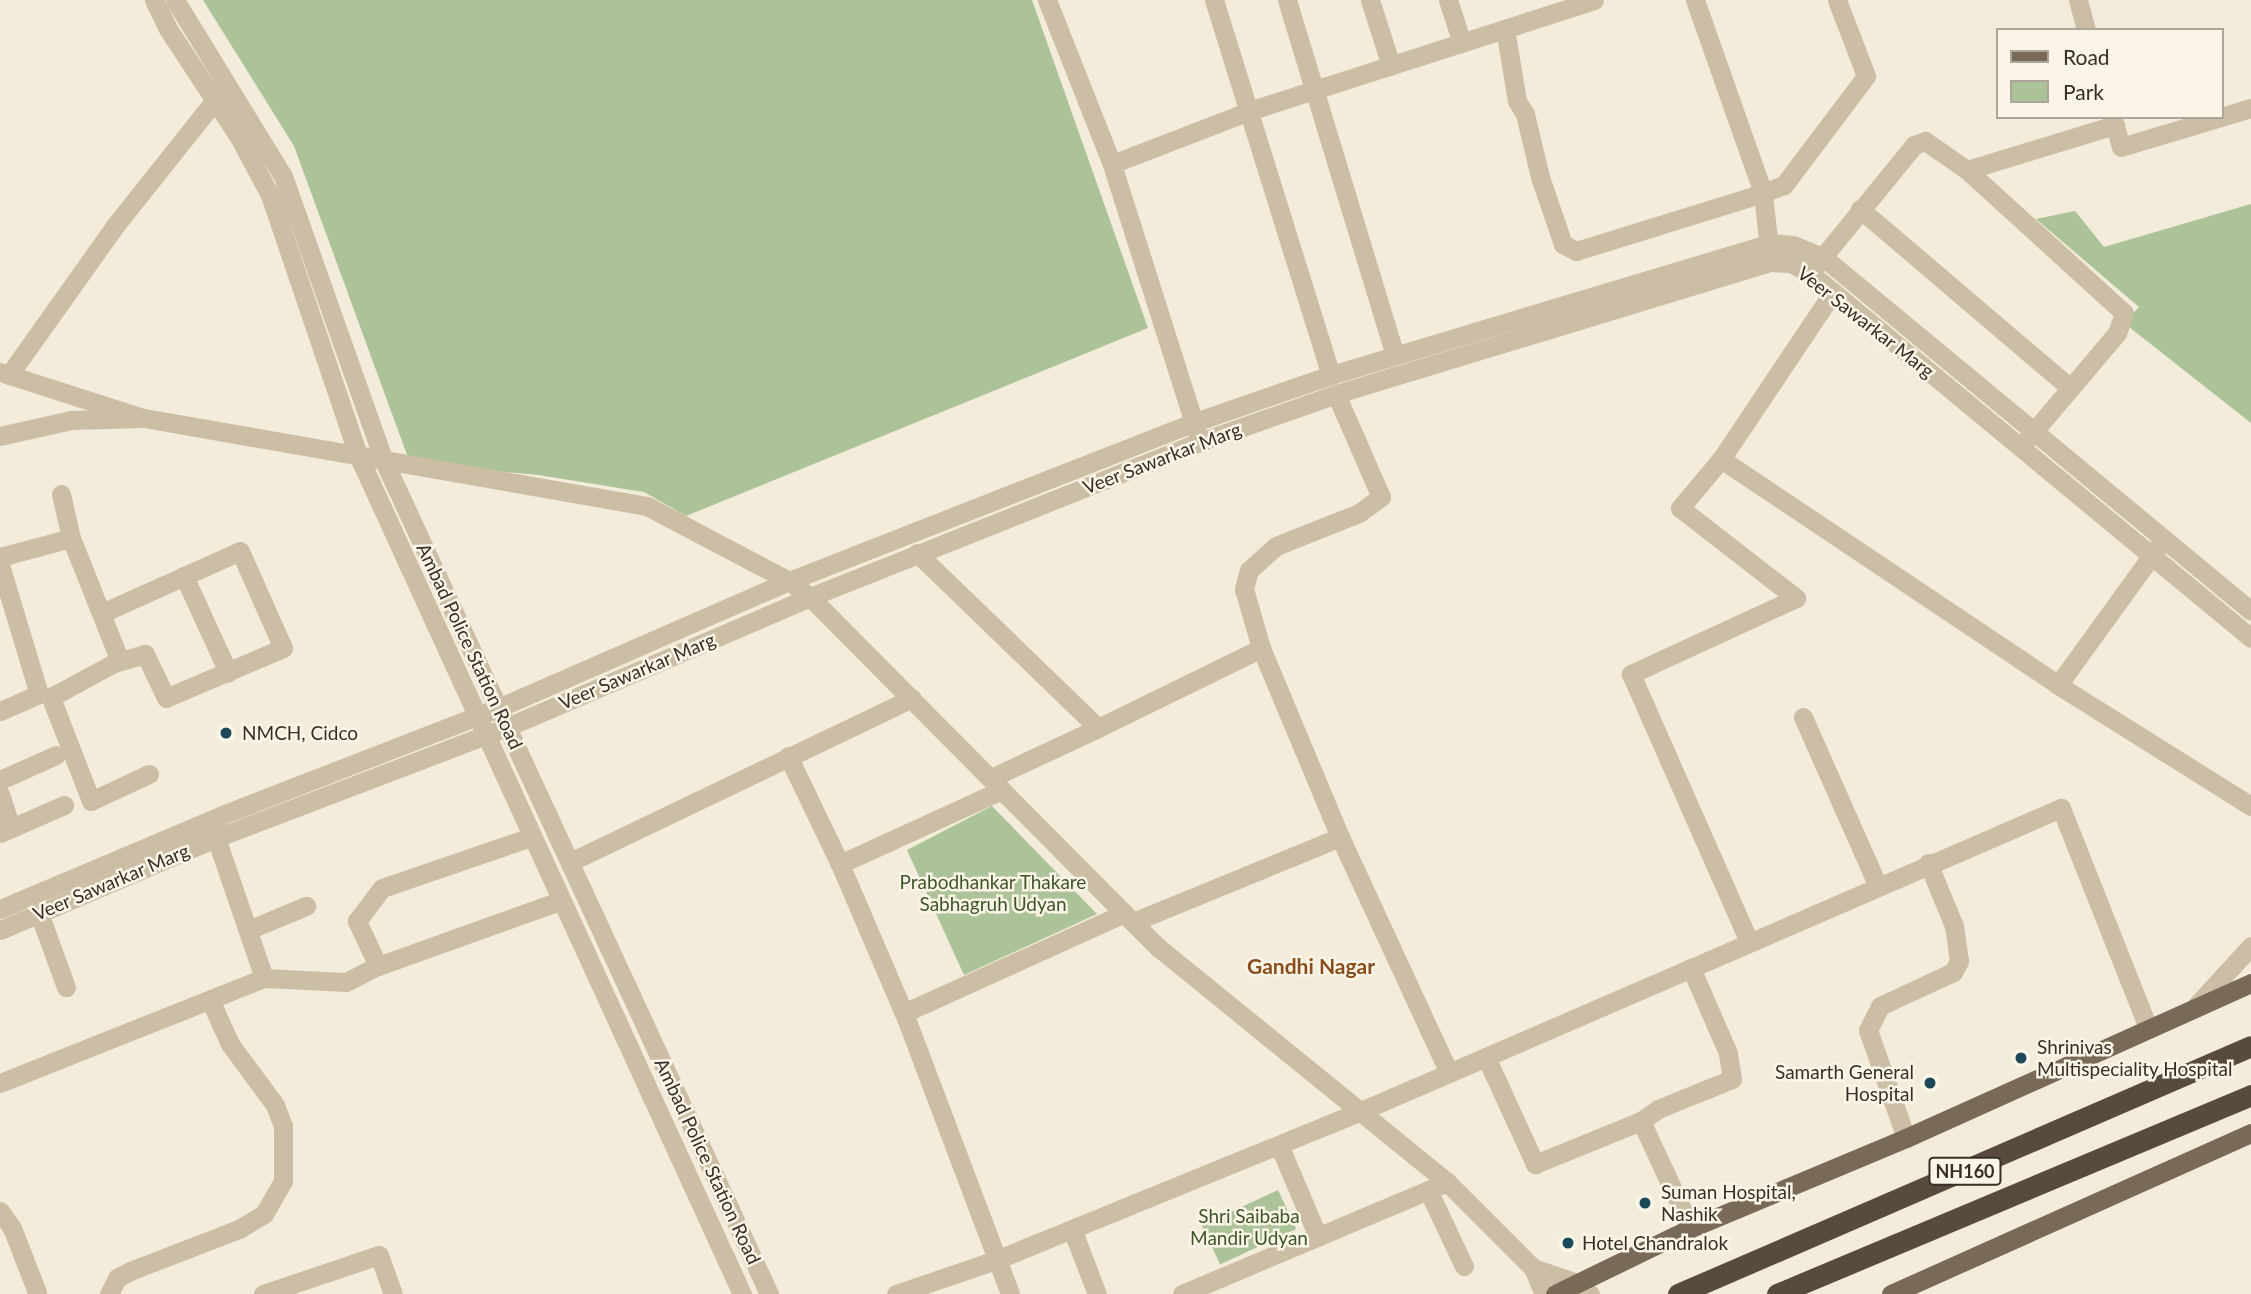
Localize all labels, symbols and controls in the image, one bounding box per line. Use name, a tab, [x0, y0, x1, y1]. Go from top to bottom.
legend	[1996, 28, 2223, 119]
text: Road	[2063, 44, 2110, 69]
text: Park	[2063, 79, 2104, 104]
street label: Veer Sawarkar Marg	[1793, 261, 1939, 383]
street label: Veer Sawarkar Marg	[1079, 417, 1245, 499]
street label: Ambad Police Station Road	[412, 539, 528, 753]
street label: Veer Sawarkar Marg	[555, 628, 719, 714]
place label: NMCH, Cidco	[242, 722, 358, 744]
marker: NMCH, Cidco	[216, 723, 236, 743]
street label: Veer Sawarkar Marg	[29, 839, 193, 925]
park label: Prabodhankar Thakare Sabhagruh Udyan	[899, 871, 1087, 915]
district label: Gandhi Nagar	[1247, 953, 1375, 979]
place label: Shrinivas Multispeciality Hospital	[2037, 1036, 2233, 1080]
marker: Shrinivas Multispeciality Hospital	[2011, 1048, 2031, 1068]
street label: Ambad Police Station Road	[650, 1054, 766, 1268]
place label: Samarth General Hospital	[1775, 1061, 1914, 1105]
marker: Samarth General Hospital	[1920, 1073, 1940, 1093]
road number: NH160	[1928, 1156, 2002, 1186]
place label: Suman Hospital, Nashik	[1661, 1181, 1796, 1225]
marker: Suman Hospital, Nashik	[1635, 1193, 1655, 1213]
park label: Shri Saibaba Mandir Udyan	[1190, 1205, 1308, 1249]
place label: Hotel Chandralok	[1582, 1232, 1728, 1254]
marker: Hotel Chandralok	[1560, 1235, 1576, 1251]

